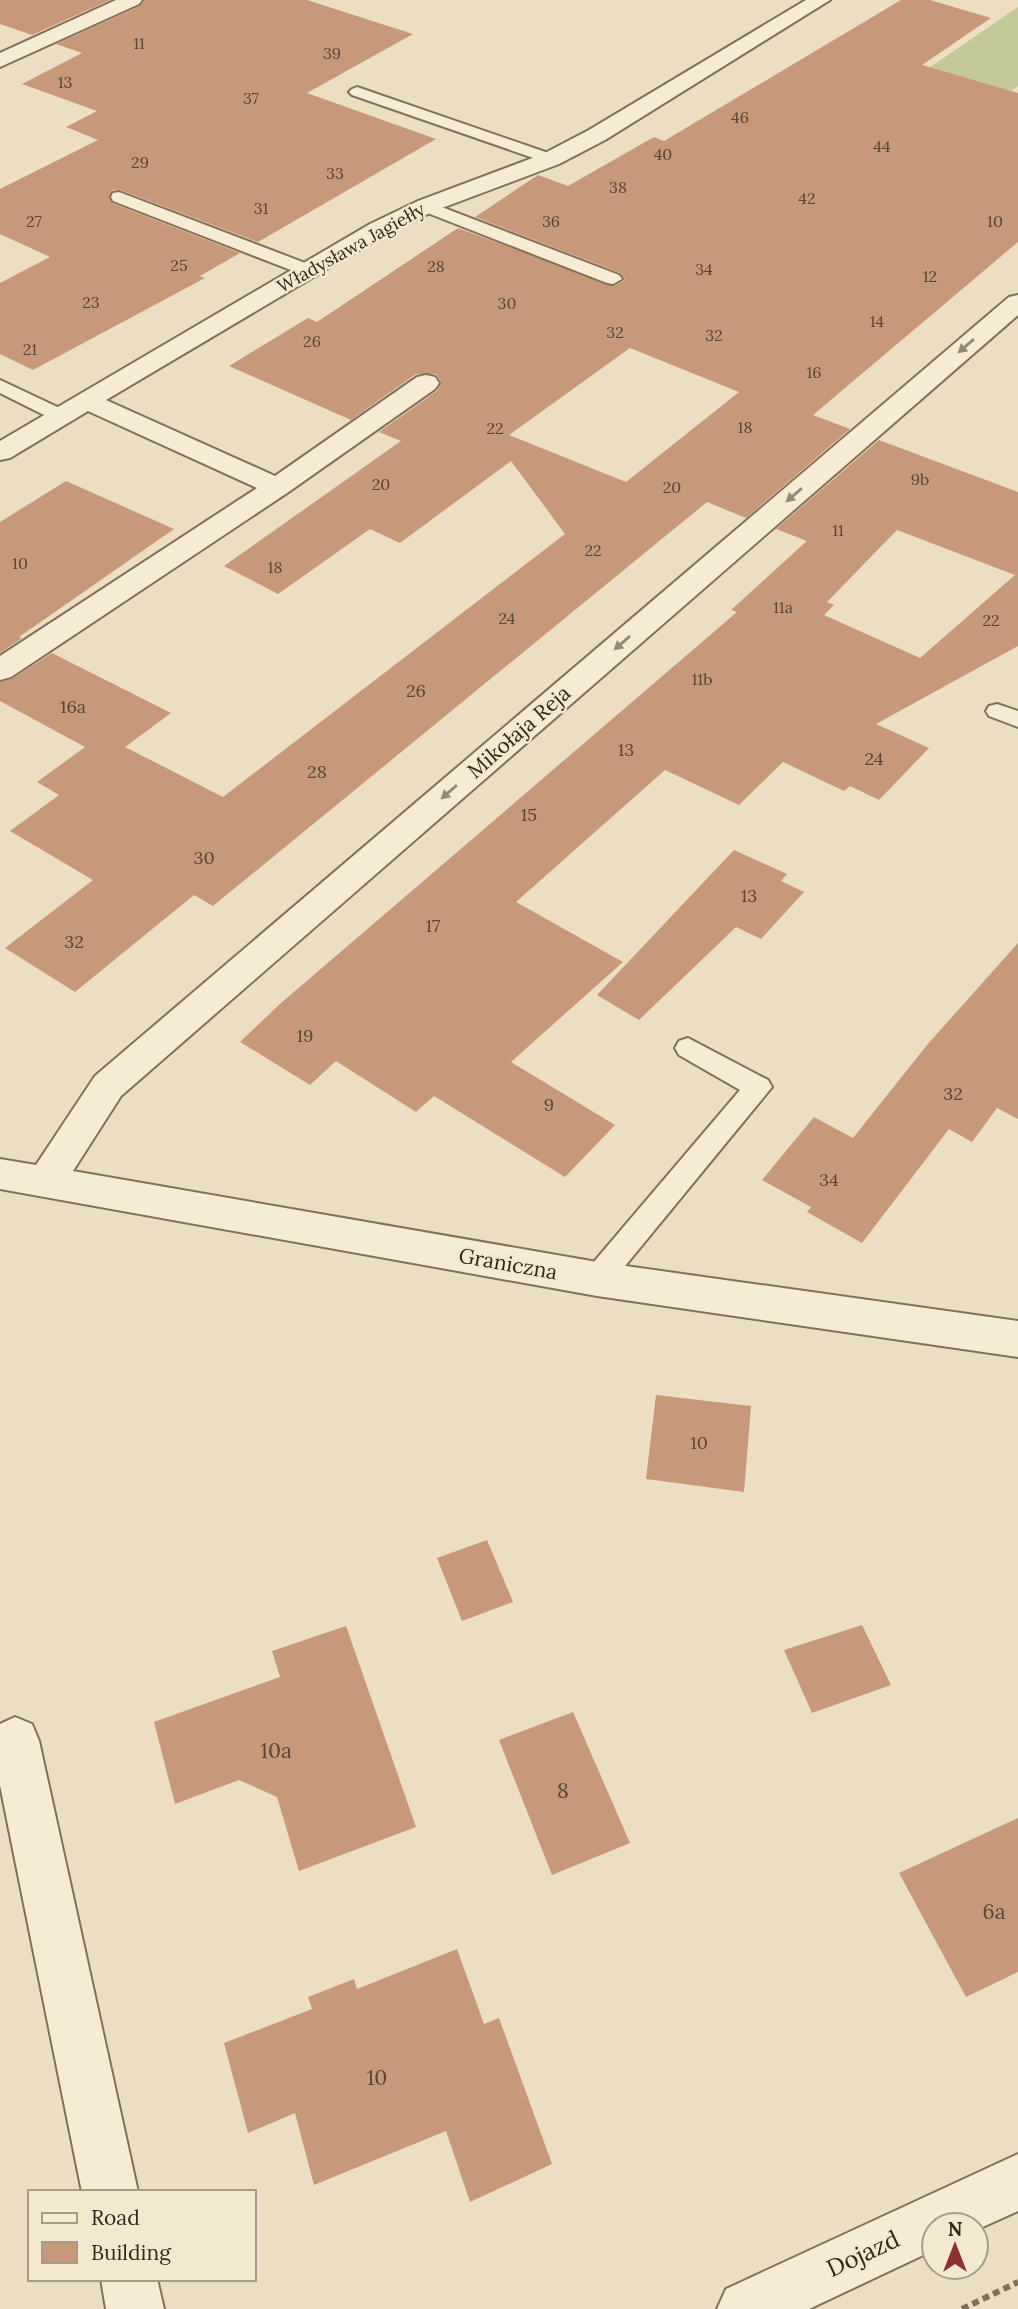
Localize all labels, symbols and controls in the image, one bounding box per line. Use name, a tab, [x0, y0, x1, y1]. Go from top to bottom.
house number: 11	[133, 33, 145, 53]
house number: 39	[323, 43, 341, 63]
house number: 13	[58, 72, 72, 92]
house number: 37	[243, 88, 260, 108]
house number: 46	[731, 107, 749, 127]
house number: 44	[873, 136, 891, 156]
house number: 40	[654, 144, 672, 164]
house number: 29	[131, 152, 149, 172]
house number: 33	[326, 163, 344, 183]
house number: 38	[609, 177, 627, 197]
house number: 42	[798, 188, 816, 208]
street label: Władysława Jagiełły	[273, 197, 429, 298]
house number: 31	[254, 198, 269, 218]
house number: 27	[26, 211, 43, 231]
house number: 36	[542, 211, 560, 231]
house number: 10	[987, 211, 1003, 231]
house number: 25	[170, 255, 188, 275]
house number: 28	[427, 256, 445, 276]
house number: 34	[695, 259, 713, 279]
house number: 12	[923, 266, 937, 286]
house number: 23	[82, 292, 100, 312]
house number: 30	[498, 293, 516, 313]
house number: 14	[870, 311, 885, 331]
house number: 32	[606, 322, 624, 342]
house number: 32	[705, 325, 723, 345]
house number: 26	[303, 331, 321, 351]
one-way arrow	[958, 338, 975, 353]
house number: 21	[23, 339, 37, 359]
house number: 16	[806, 362, 822, 382]
house number: 18	[738, 417, 752, 437]
house number: 22	[486, 418, 504, 438]
house number: 9b	[911, 469, 929, 489]
house number: 20	[372, 474, 390, 494]
house number: 20	[663, 477, 681, 497]
one-way arrow	[785, 487, 803, 503]
house number: 11	[832, 520, 844, 540]
house number: 22	[584, 540, 602, 560]
house number: 10	[12, 553, 28, 573]
house number: 18	[268, 557, 282, 577]
house number: 11a	[773, 597, 793, 617]
house number: 24	[499, 608, 516, 628]
house number: 22	[982, 610, 1000, 630]
one-way arrow	[613, 635, 630, 650]
house number: 11b	[692, 669, 712, 689]
house number: 26	[406, 679, 426, 702]
street label: Mikołaja Reja	[461, 679, 576, 784]
house number: 16a	[60, 695, 86, 718]
house number: 13	[618, 738, 634, 761]
house number: 24	[864, 747, 884, 770]
house number: 28	[307, 760, 327, 783]
one-way arrow	[441, 784, 458, 799]
house number: 15	[521, 803, 537, 826]
house number: 30	[193, 846, 215, 869]
house number: 13	[741, 884, 757, 907]
house number: 17	[426, 914, 440, 937]
house number: 32	[64, 930, 84, 953]
house number: 19	[297, 1024, 313, 1047]
house number: 32	[943, 1082, 963, 1105]
house number: 9	[544, 1093, 554, 1116]
house number: 34	[819, 1168, 839, 1191]
street label: Graniczna	[457, 1242, 560, 1285]
house number: 10	[690, 1431, 708, 1454]
house number: 10a	[260, 1737, 292, 1764]
house number: 8	[557, 1777, 569, 1804]
house number: 6a	[983, 1898, 1006, 1925]
house number: 10	[367, 2064, 387, 2091]
legend	[28, 2190, 256, 2281]
text: Road	[91, 2204, 140, 2231]
north arrow	[920, 2211, 990, 2281]
text: N	[948, 2217, 963, 2241]
street label: Dojazd	[821, 2223, 904, 2284]
text: Building	[91, 2239, 171, 2266]

